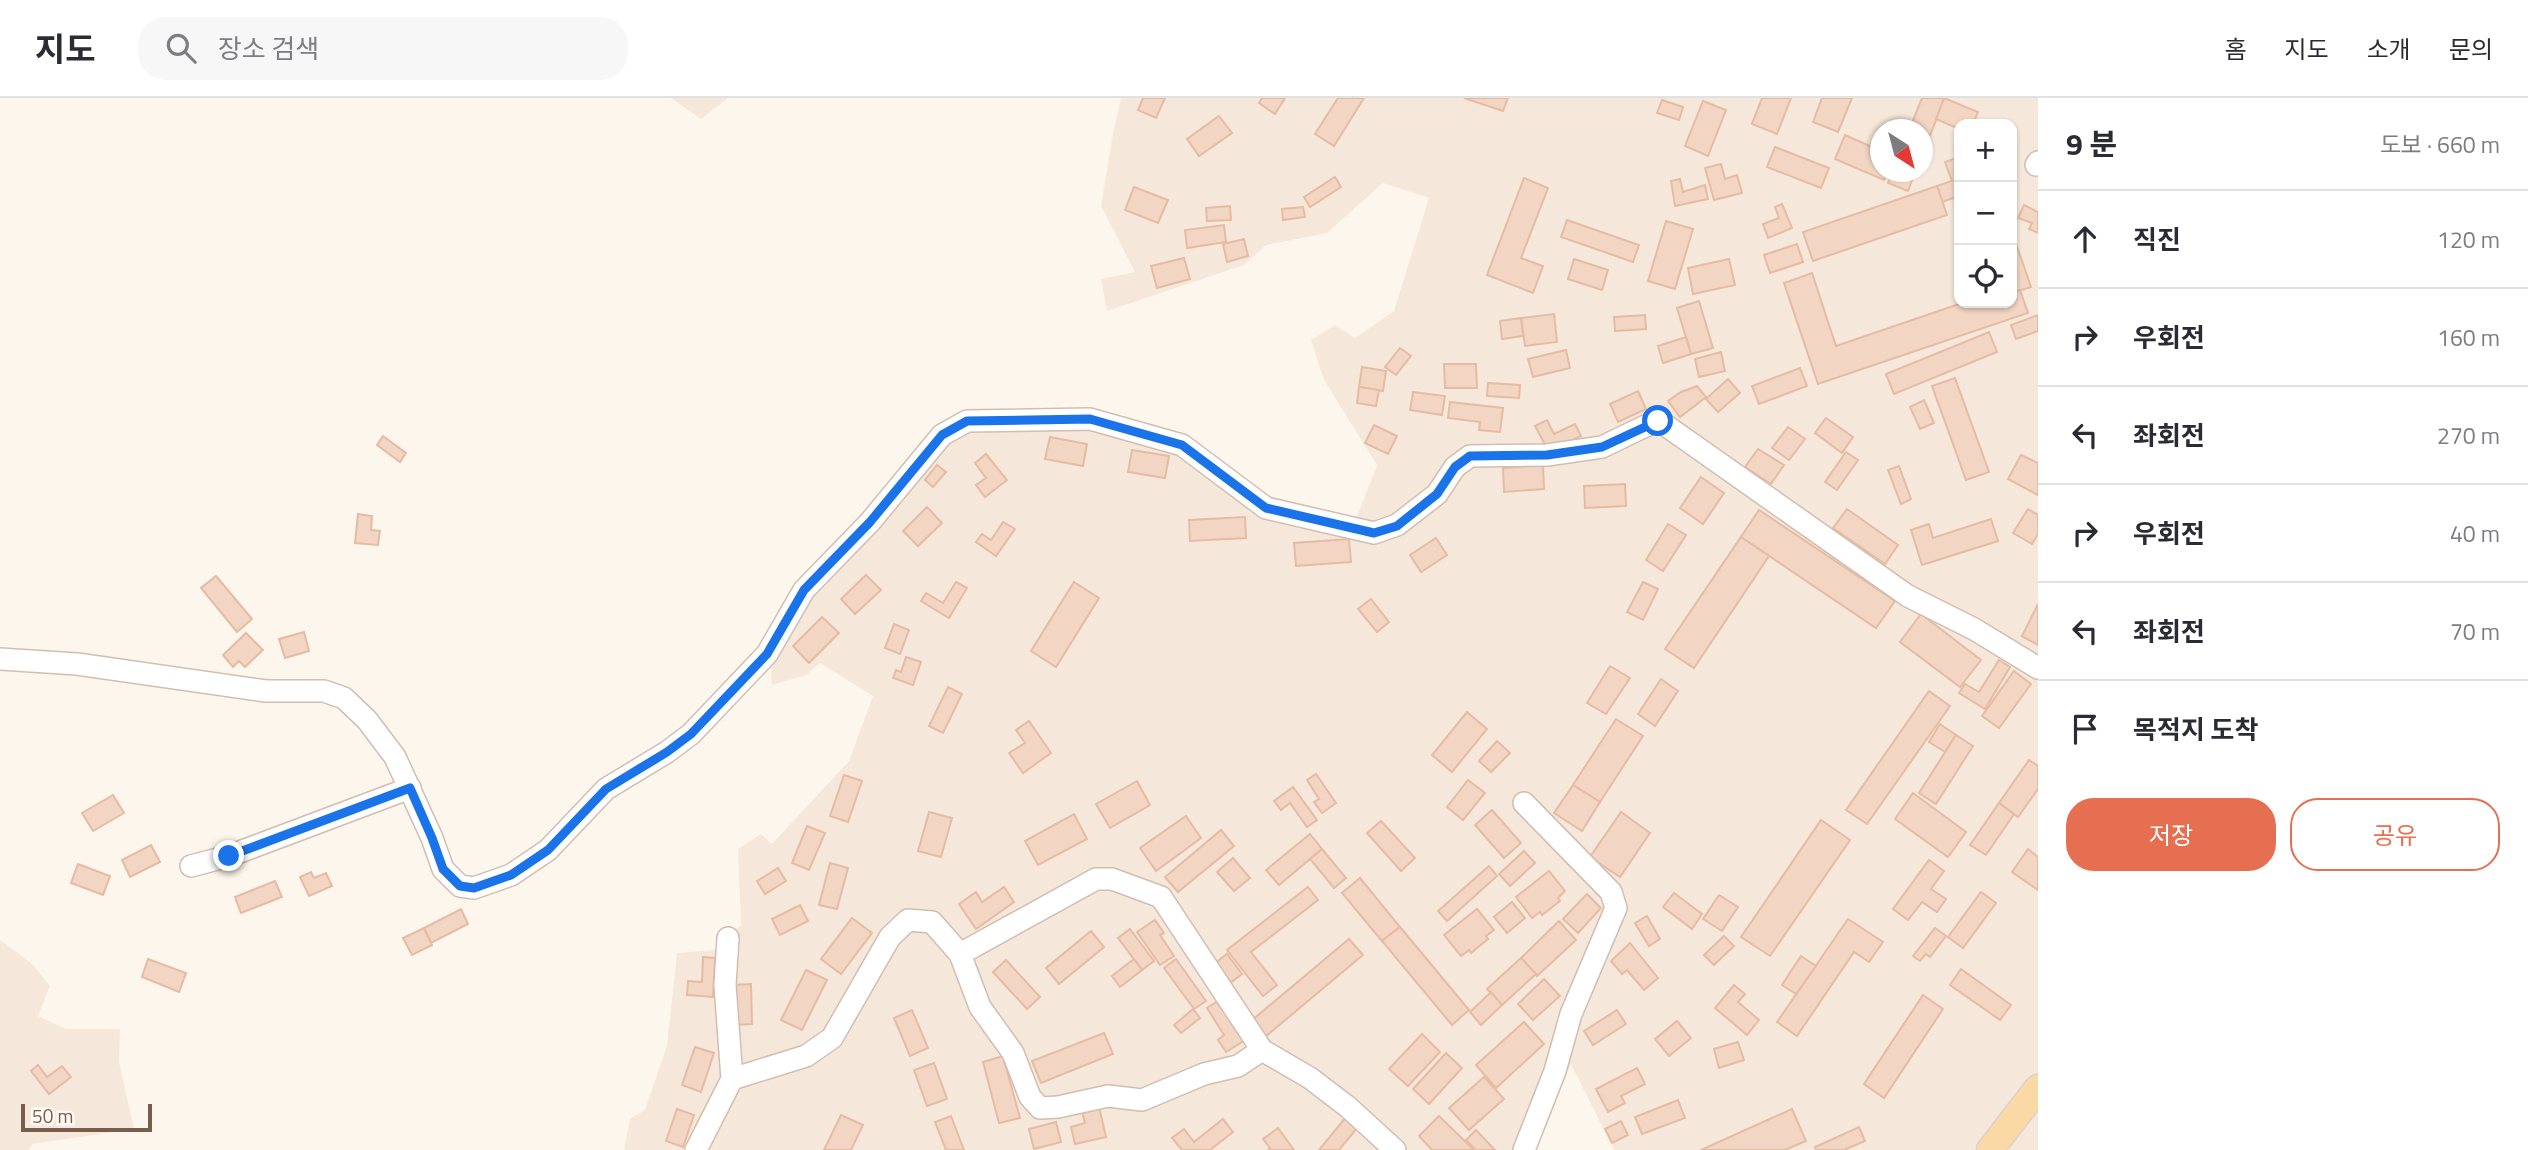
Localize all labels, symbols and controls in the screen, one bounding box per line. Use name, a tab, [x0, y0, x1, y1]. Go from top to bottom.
search box	[138, 17, 628, 80]
text: 지도	[35, 24, 96, 74]
icon: search	[162, 29, 200, 67]
text: 장소 검색	[218, 29, 319, 68]
text: 홈	[2224, 31, 2246, 67]
text: 지도	[2284, 31, 2329, 67]
text: 소개	[2367, 31, 2411, 67]
text: 문의	[2449, 31, 2493, 67]
north arrow	[1870, 119, 1933, 182]
map controls	[1954, 119, 2017, 308]
button: +	[1954, 119, 2017, 182]
text: 9 분	[2066, 121, 2117, 167]
text: 도보 · 660 m	[2380, 127, 2500, 162]
button: −	[1954, 182, 2017, 245]
icon: ahead	[2066, 220, 2104, 258]
text: 직진	[2133, 220, 2181, 259]
text: 120 m	[2437, 222, 2500, 257]
button: locate	[1954, 245, 2017, 308]
icon: right	[2066, 318, 2104, 356]
text: 우회전	[2133, 318, 2205, 357]
text: 160 m	[2437, 320, 2500, 355]
route start	[1642, 405, 1673, 436]
icon: left	[2066, 416, 2104, 454]
text: 좌회전	[2133, 416, 2205, 455]
text: 270 m	[2437, 418, 2500, 453]
icon: right	[2066, 514, 2104, 552]
text: 우회전	[2133, 514, 2205, 553]
text: 40 m	[2450, 516, 2500, 551]
icon: left	[2066, 612, 2104, 650]
text: 좌회전	[2133, 612, 2205, 651]
text: 70 m	[2450, 614, 2500, 649]
icon: arrive	[2066, 710, 2104, 748]
text: 목적지 도착	[2133, 710, 2258, 749]
button: 저장	[2066, 798, 2276, 871]
button: 공유	[2290, 798, 2500, 871]
route end	[213, 840, 244, 871]
scale bar	[21, 1101, 152, 1133]
text: 50 m	[32, 1101, 73, 1130]

